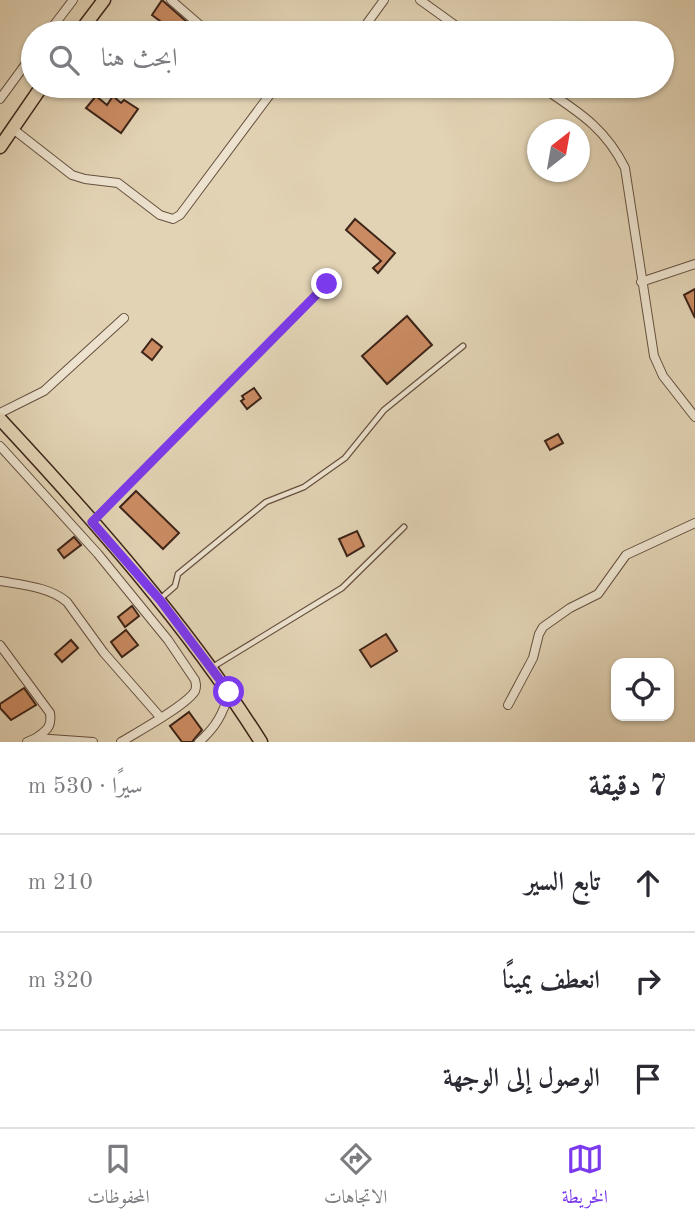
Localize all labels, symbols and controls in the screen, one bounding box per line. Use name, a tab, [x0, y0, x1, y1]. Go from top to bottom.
search box	[21, 21, 674, 98]
icon: search	[45, 41, 83, 79]
text: ابحث هنا	[101, 46, 178, 72]
north arrow	[527, 119, 590, 182]
route end	[311, 268, 342, 299]
map controls	[611, 658, 674, 721]
button: locate	[611, 658, 674, 721]
route start	[213, 676, 244, 707]
text: 7 دقيقة	[589, 772, 667, 802]
text: سيرًا · 530 m	[28, 775, 143, 798]
icon: ahead	[629, 864, 667, 902]
text: تابع السير	[525, 870, 600, 896]
text: 210 m	[28, 871, 93, 894]
icon: right	[629, 962, 667, 1000]
text: انعطف يمينًا	[502, 968, 600, 994]
text: 320 m	[28, 969, 93, 992]
icon: arrive	[629, 1060, 667, 1098]
text: الوصول إلى الوجهة	[443, 1066, 600, 1092]
tab: المحفوظات	[87, 1140, 150, 1215]
tab: الاتجاهات	[324, 1140, 387, 1215]
tab: الخريطة	[562, 1140, 608, 1215]

